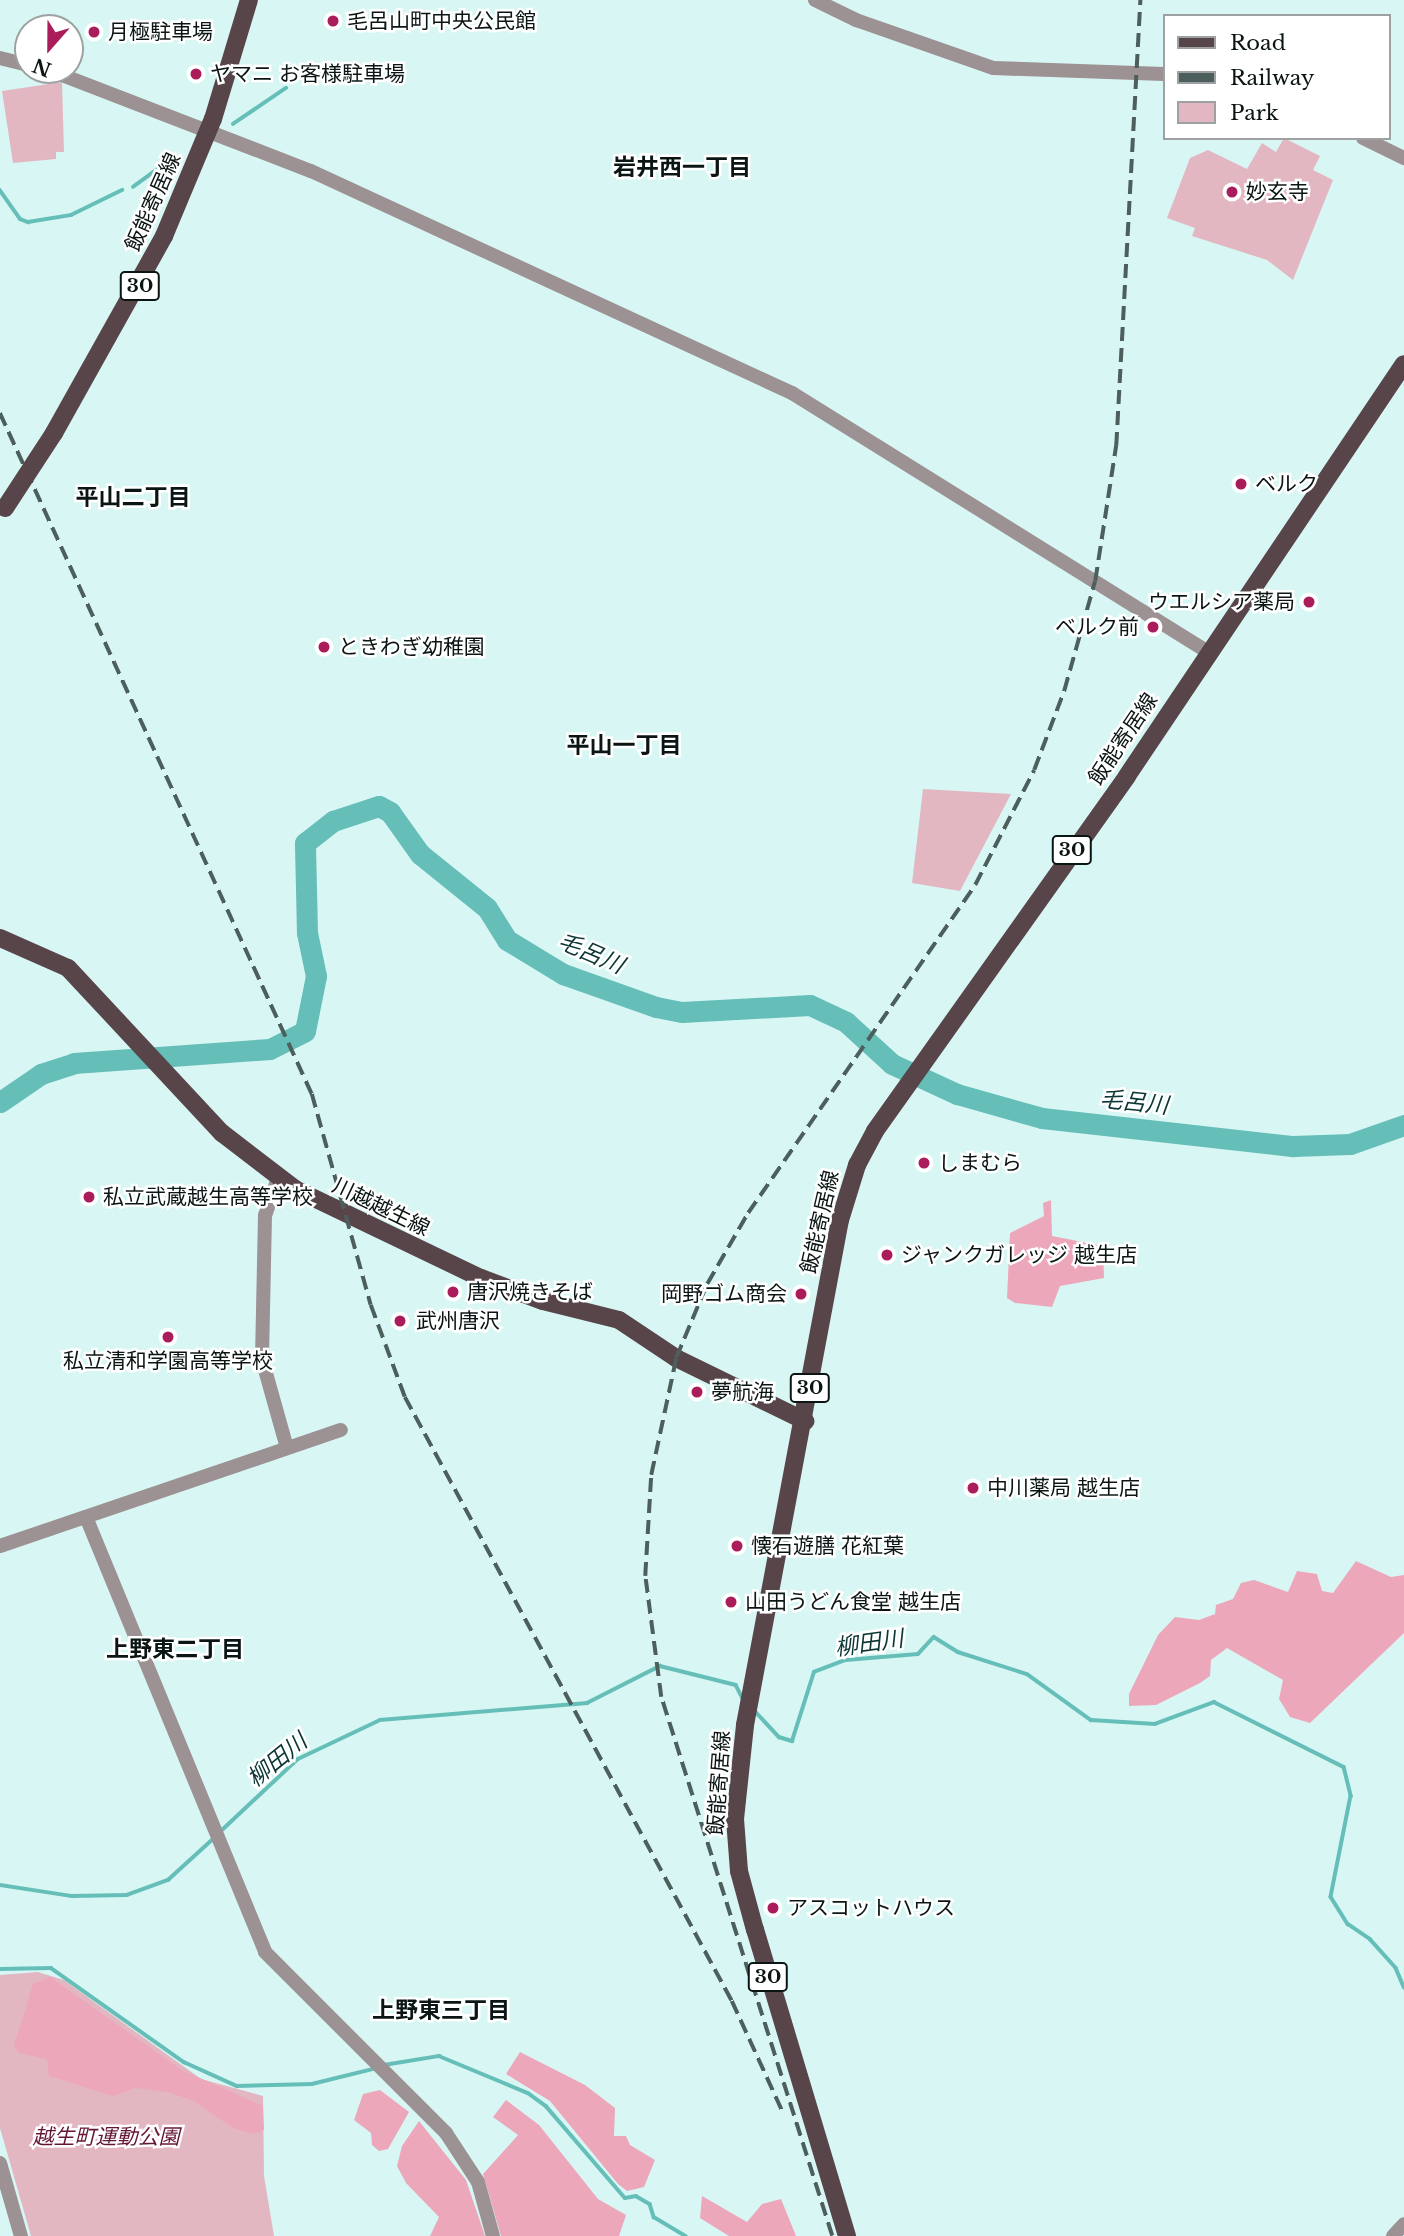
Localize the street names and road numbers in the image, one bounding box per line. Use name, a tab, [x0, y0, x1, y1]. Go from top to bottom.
street label: 飯能寄居線	[120, 149, 186, 255]
road number: 30	[119, 270, 161, 302]
street label: 飯能寄居線	[1083, 688, 1163, 790]
road number: 30	[1051, 834, 1093, 866]
street label: 飯能寄居線	[796, 1168, 844, 1276]
street label: 川越越生線	[328, 1173, 434, 1241]
road number: 30	[789, 1372, 831, 1404]
street label: 飯能寄居線	[703, 1730, 735, 1836]
road number: 30	[747, 1962, 789, 1993]

